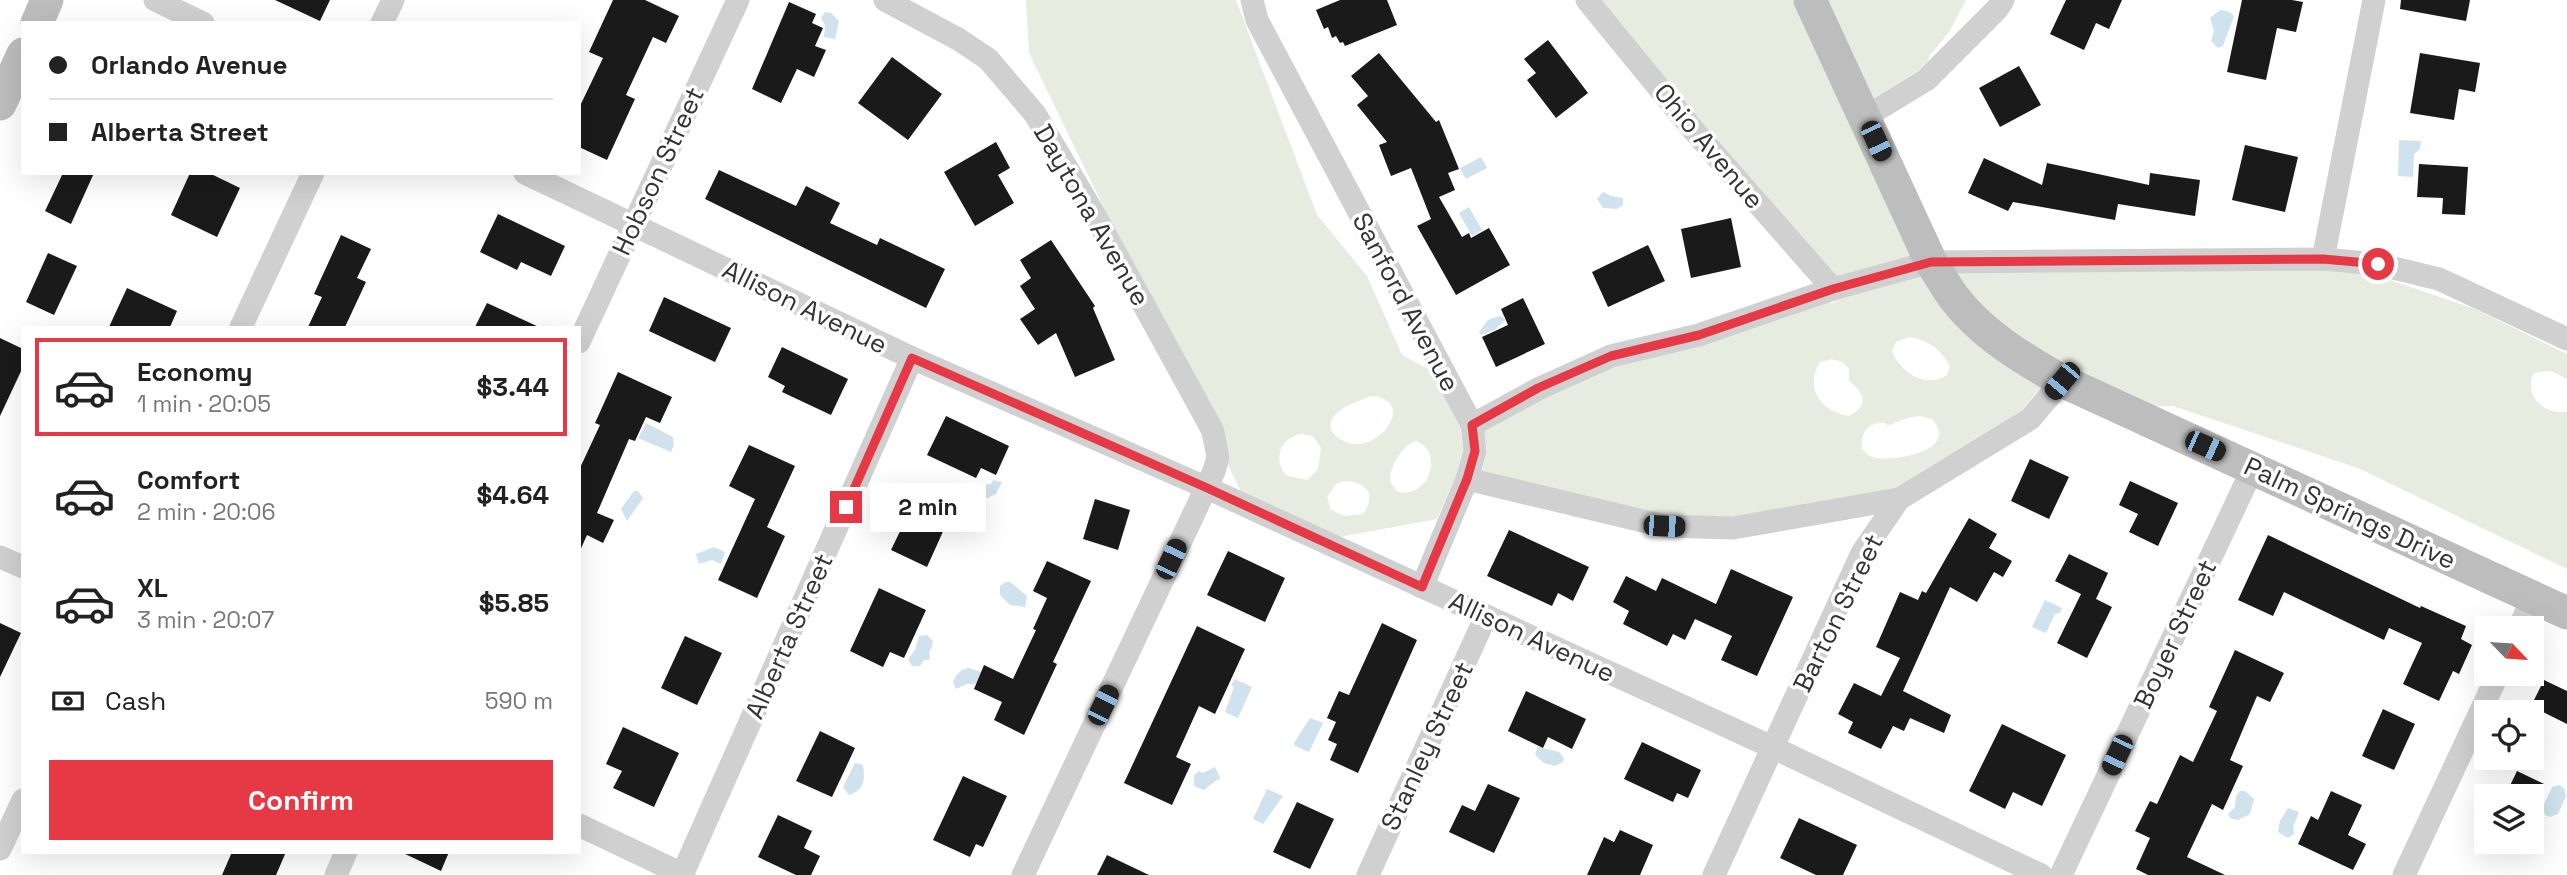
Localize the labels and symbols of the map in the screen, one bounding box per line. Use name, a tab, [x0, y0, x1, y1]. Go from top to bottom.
street label: Ohio Avenue	[1647, 76, 1771, 216]
street label: Hobson Street	[604, 81, 712, 261]
street label: Daytona Avenue	[1026, 118, 1158, 312]
car	[1858, 118, 1895, 164]
street label: Sanford Avenue	[1345, 207, 1467, 397]
route start	[2362, 248, 2394, 280]
street label: Allison Avenue	[717, 252, 893, 362]
car	[2041, 358, 2084, 404]
car	[2182, 428, 2229, 464]
street label: Palm Springs Drive	[2239, 449, 2461, 577]
callout: 2 min	[870, 482, 986, 532]
route end	[830, 491, 862, 523]
car	[1643, 515, 1686, 537]
street label: Barton Street	[1785, 528, 1891, 698]
car	[1153, 536, 1190, 582]
street label: Alberta Street	[737, 548, 841, 724]
street label: Boyer Street	[2126, 554, 2224, 714]
street label: Allison Avenue	[1444, 584, 1620, 690]
north arrow	[2474, 616, 2544, 686]
street label: Stanley Street	[1373, 656, 1481, 836]
car	[1085, 682, 1122, 728]
car	[2099, 732, 2136, 778]

